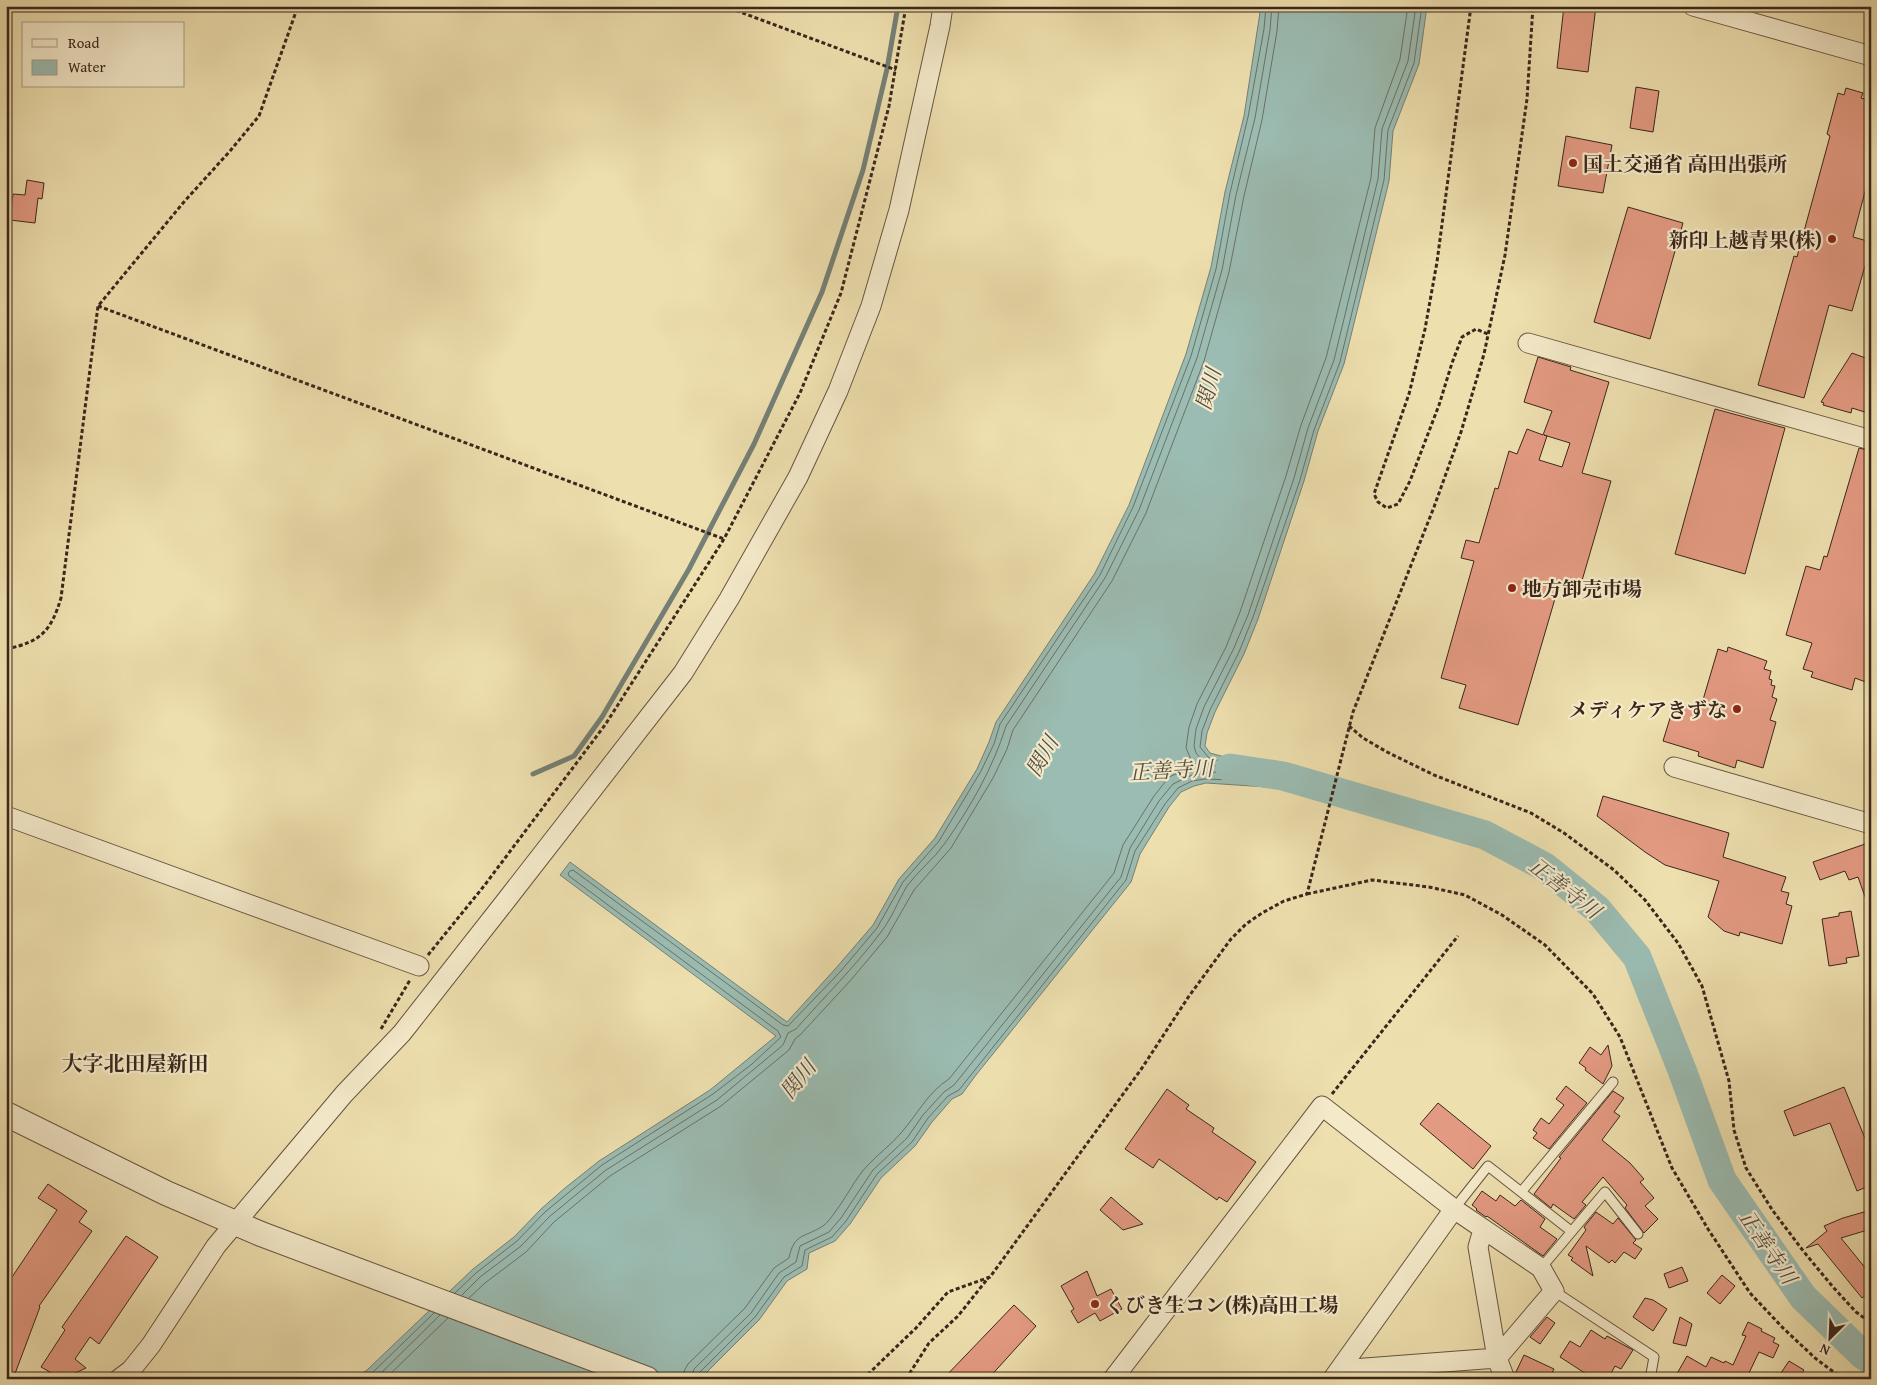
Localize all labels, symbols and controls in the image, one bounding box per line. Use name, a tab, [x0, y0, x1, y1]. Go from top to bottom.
legend	[22, 22, 185, 88]
text: Road	[68, 32, 99, 53]
text: Water	[68, 56, 106, 77]
place label: 国土交通省 高田出張所	[1583, 149, 1787, 178]
marker: 国土交通省 高田出張所	[1567, 157, 1579, 169]
place label: 新印上越青果(株)	[1669, 225, 1822, 254]
marker: 新印上越青果(株)	[1826, 233, 1838, 245]
water label: 関川	[1187, 363, 1229, 413]
place label: 地方卸売市場	[1522, 574, 1642, 603]
marker: 地方卸売市場	[1506, 582, 1518, 594]
place label: メディケアきずな	[1569, 695, 1727, 724]
marker: メディケアきずな	[1731, 703, 1743, 715]
water label: 関川	[1018, 728, 1067, 782]
water label: 正善寺川	[1128, 752, 1216, 788]
water label: 正善寺川	[1522, 850, 1609, 927]
district label: 大字北田屋新田	[62, 1048, 209, 1079]
water label: 関川	[773, 1051, 825, 1105]
water label: 正善寺川	[1732, 1204, 1805, 1292]
place label: くびき生コン(株)高田工場	[1105, 1290, 1338, 1319]
marker: くびき生コン(株)高田工場	[1089, 1298, 1101, 1310]
north arrow	[1804, 1312, 1854, 1362]
text: N	[1816, 1339, 1833, 1361]

